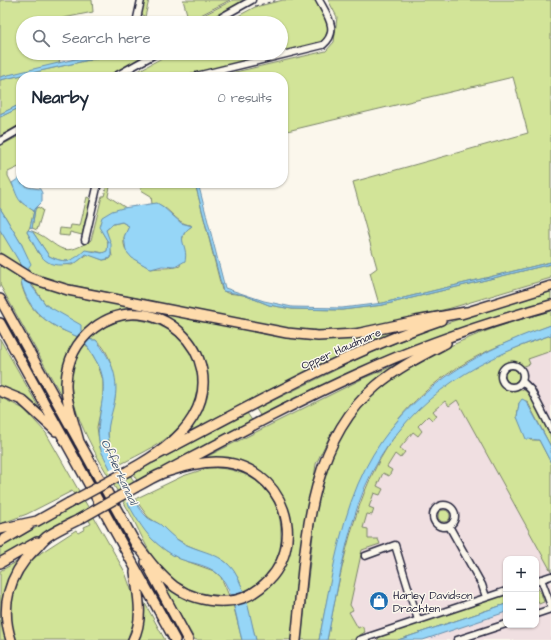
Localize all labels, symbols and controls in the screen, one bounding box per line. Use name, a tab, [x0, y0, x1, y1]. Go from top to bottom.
search box	[16, 16, 288, 60]
icon: search	[30, 27, 52, 49]
text: Search here	[62, 28, 151, 49]
text: Nearby	[32, 86, 89, 110]
text: 0 results	[217, 89, 272, 107]
street label: Opper Haudmare	[299, 325, 383, 373]
water label: Offierkanaal	[96, 436, 143, 510]
map controls	[503, 556, 539, 628]
button: +	[503, 556, 539, 592]
place label: Harley Davidson Drachten	[393, 588, 473, 616]
shop icon: Harley Davidson Drachten	[368, 590, 390, 612]
button: −	[503, 592, 539, 628]

